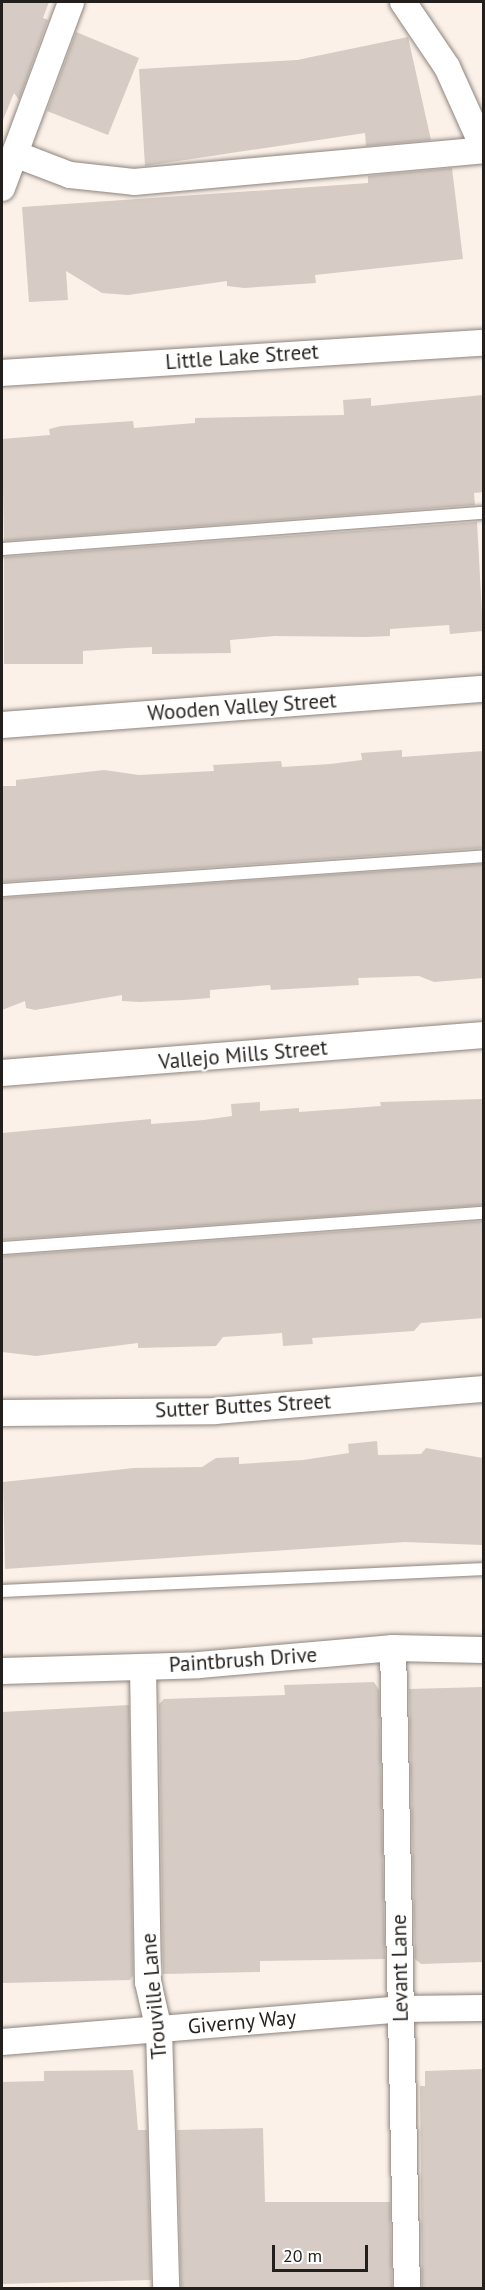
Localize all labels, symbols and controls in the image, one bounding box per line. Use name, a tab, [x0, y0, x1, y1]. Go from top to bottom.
street label: Little Lake Street	[164, 339, 320, 375]
street label: Wooden Valley Street	[146, 688, 338, 726]
street label: Vallejo Mills Street	[158, 1035, 328, 1075]
street label: Sutter Buttes Street	[154, 1389, 332, 1423]
street label: Paintbrush Drive	[168, 1642, 318, 1678]
street label: Levant Lane	[386, 1914, 414, 2022]
street label: Trouville Lane	[136, 1932, 172, 2060]
street label: Giverny Way	[186, 2005, 298, 2039]
scale bar	[275, 2233, 371, 2271]
text: 20 m	[283, 2244, 322, 2267]

